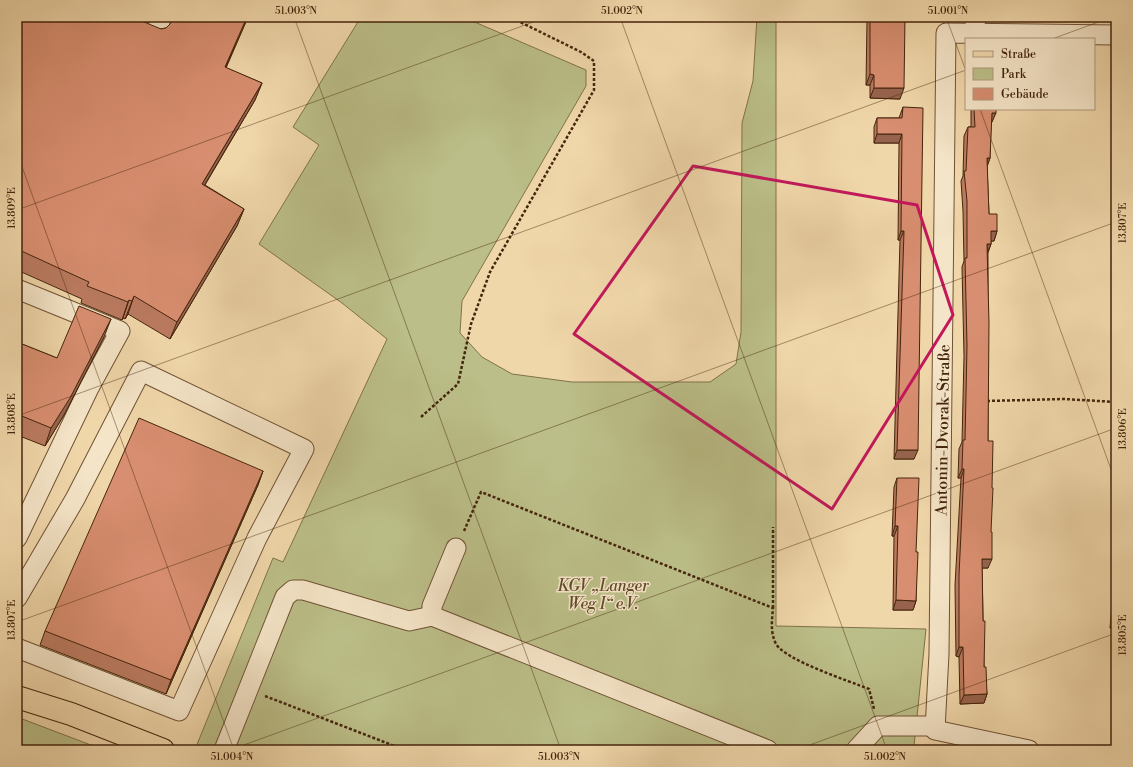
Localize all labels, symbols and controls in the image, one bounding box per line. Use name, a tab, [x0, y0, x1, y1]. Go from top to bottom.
text: 51.003°N	[275, 5, 318, 17]
text: 51.002°N	[601, 5, 644, 17]
text: 51.001°N	[928, 5, 969, 17]
legend	[965, 38, 1095, 110]
text: Straße	[1001, 47, 1036, 62]
text: Park	[1001, 67, 1027, 82]
text: Gebäude	[1001, 87, 1049, 102]
text: 13.809°E	[6, 187, 18, 229]
text: 13.807°E	[1117, 203, 1129, 243]
street label: Antonin-Dvorak-Straße	[931, 344, 954, 517]
text: 13.808°E	[6, 393, 18, 435]
text: 13.806°E	[1117, 408, 1129, 450]
park label: KGV „Langer Weg I“ e.V.	[557, 576, 650, 614]
text: 13.807°E	[6, 600, 18, 640]
text: 13.805°E	[1117, 614, 1129, 655]
text: 51.004°N	[211, 751, 254, 763]
text: 51.003°N	[538, 751, 581, 763]
text: 51.002°N	[864, 751, 907, 763]

